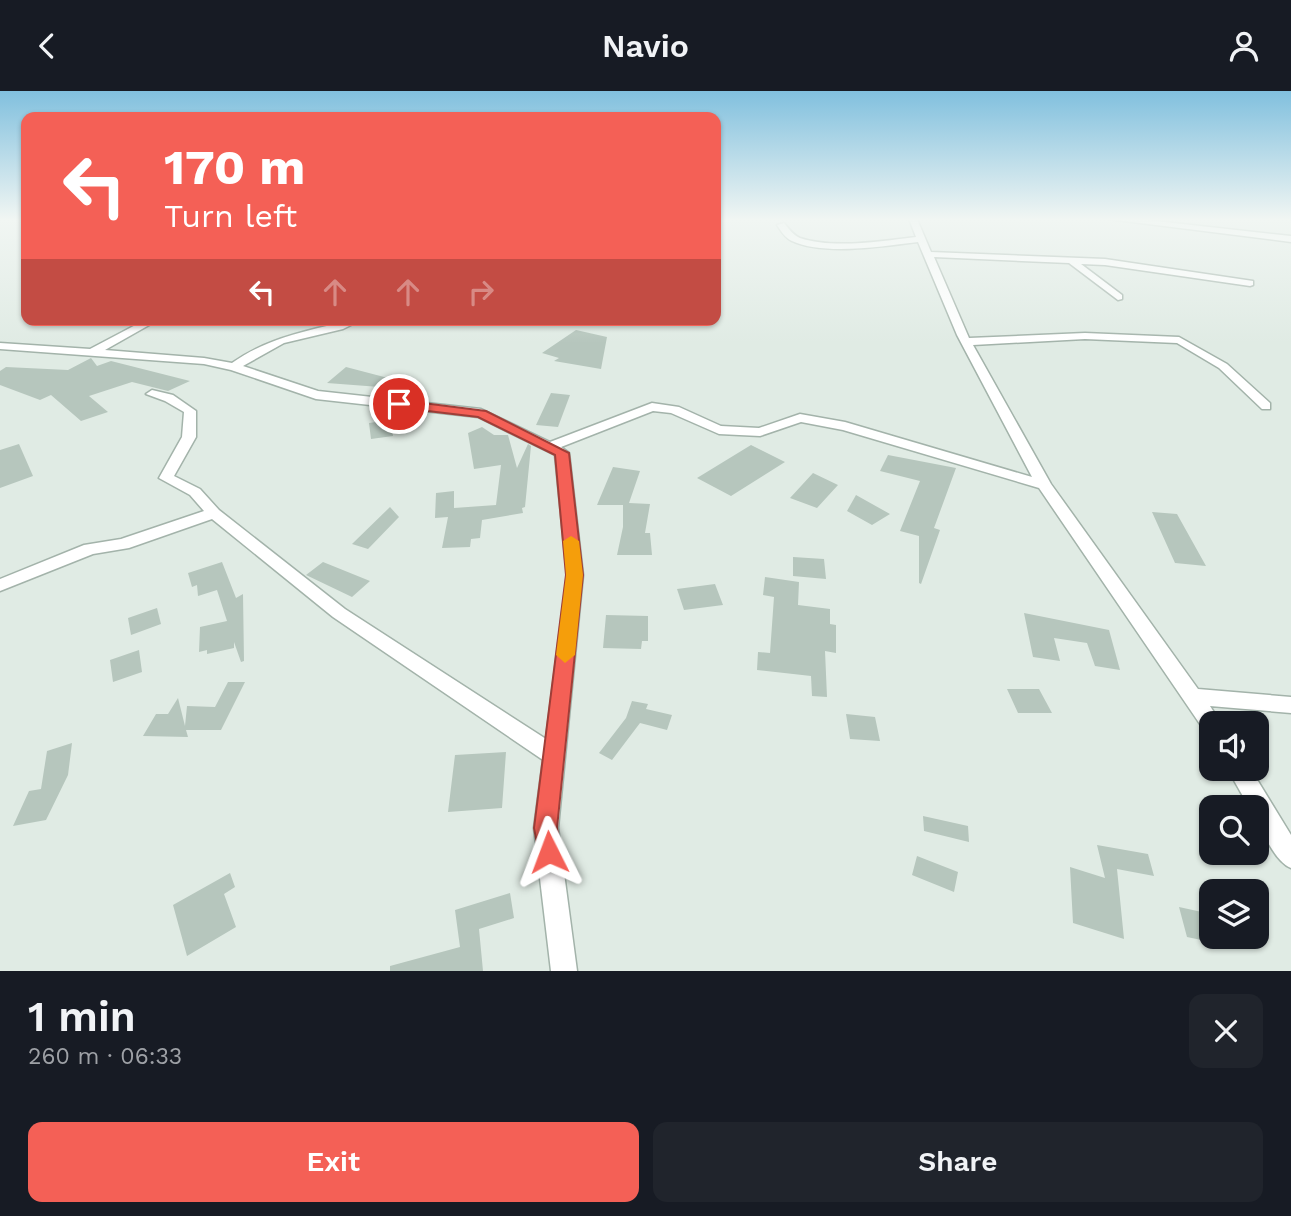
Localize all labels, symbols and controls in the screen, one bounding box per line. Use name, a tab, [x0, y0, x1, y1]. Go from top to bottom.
icon: back	[28, 27, 66, 65]
text: Navio	[602, 27, 689, 65]
icon: person	[1225, 27, 1263, 65]
text: 170 m	[164, 138, 305, 196]
icon: left	[49, 140, 140, 231]
text: Turn left	[164, 197, 297, 235]
icon: left	[243, 273, 281, 311]
icon: ahead	[316, 273, 354, 311]
icon: ahead	[389, 273, 427, 311]
icon: right	[462, 273, 500, 311]
pin	[369, 374, 429, 434]
icon: arrive	[380, 385, 418, 423]
map controls	[1199, 711, 1269, 949]
button: sound	[1199, 711, 1269, 781]
button: search	[1199, 795, 1269, 865]
position arrow	[512, 815, 586, 889]
button: layers	[1199, 879, 1269, 949]
text: 1 min	[28, 992, 136, 1041]
button: close	[1189, 994, 1263, 1068]
text: 260 m · 06:33	[28, 1043, 182, 1070]
button: Exit	[28, 1122, 639, 1202]
button: Share	[653, 1122, 1263, 1202]

